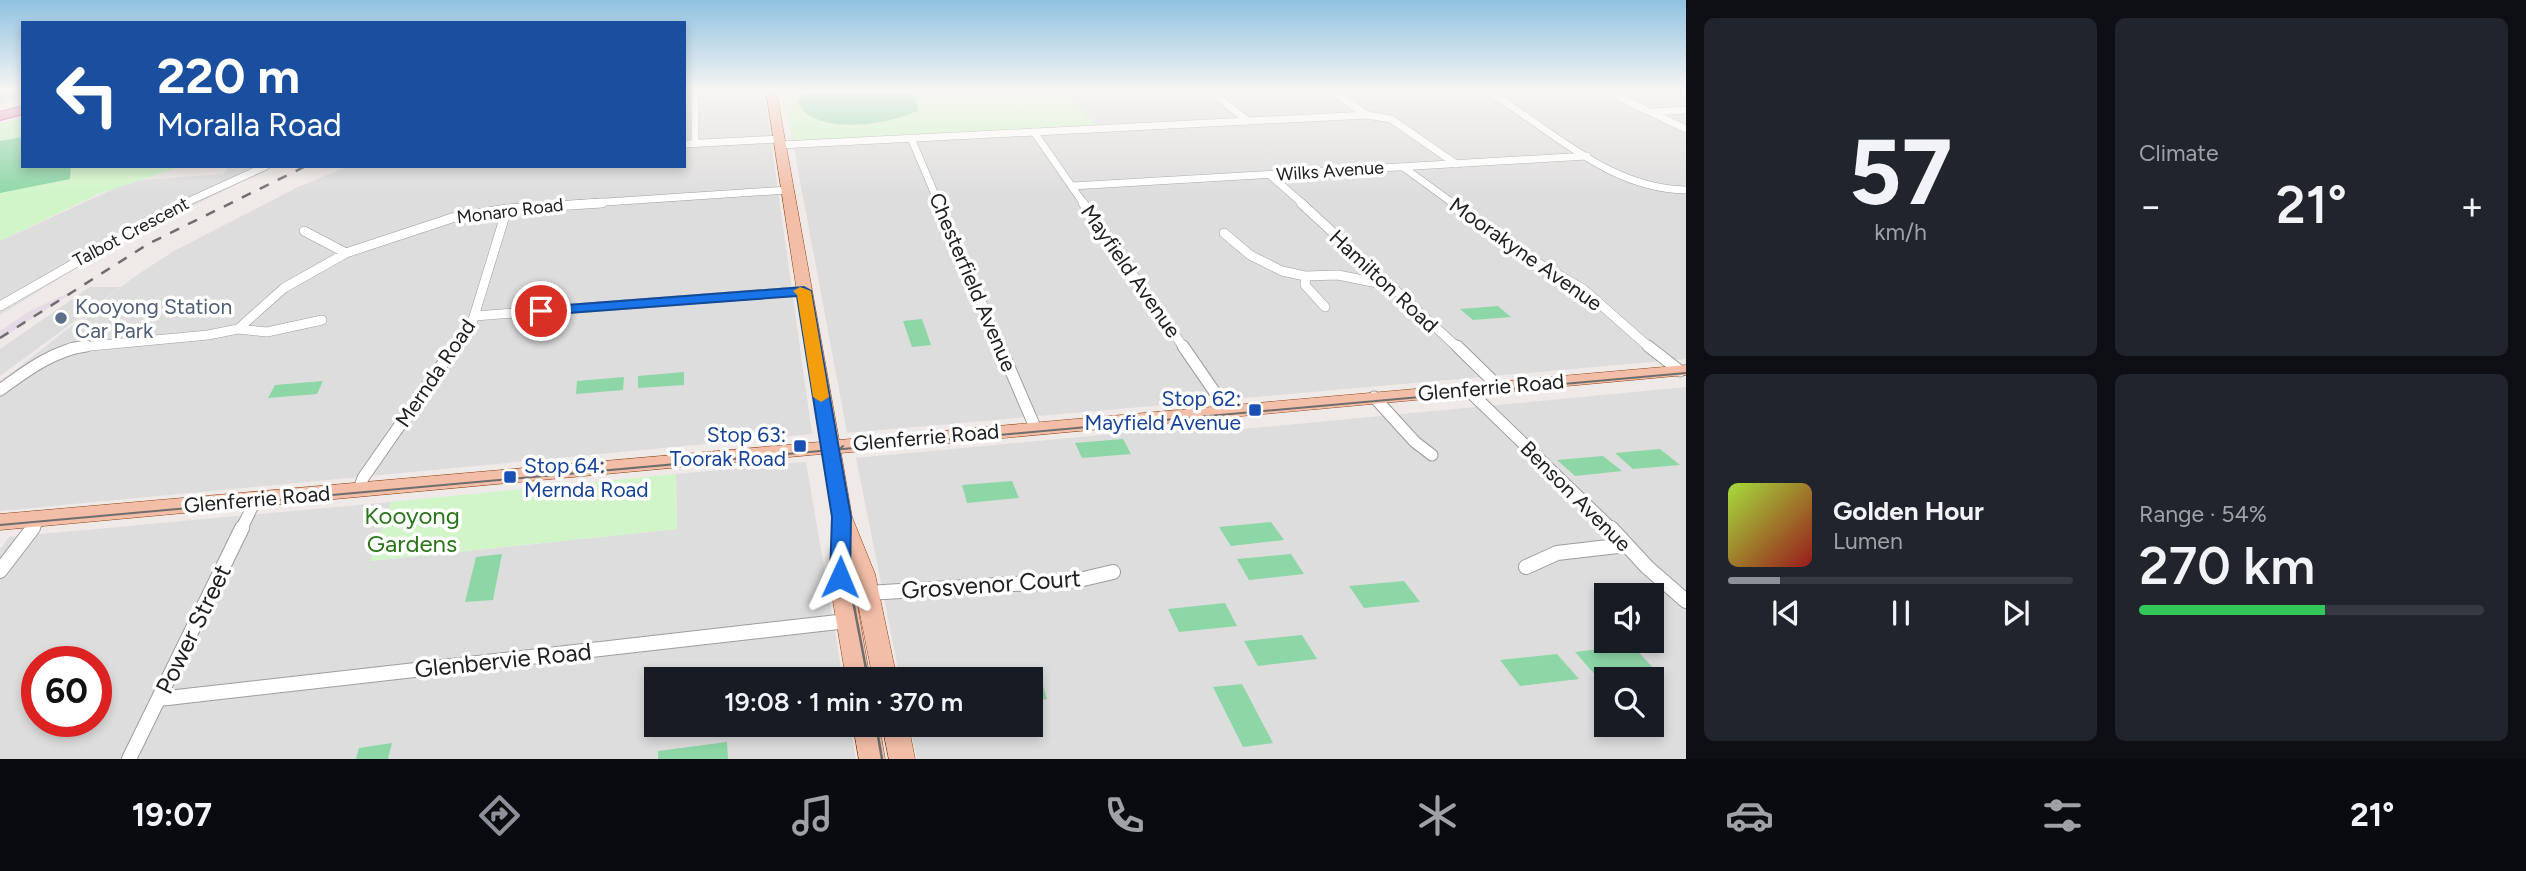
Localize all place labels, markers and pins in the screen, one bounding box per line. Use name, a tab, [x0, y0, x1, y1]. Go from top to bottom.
pin	[511, 281, 571, 341]
place label: Kooyong Station Car Park	[75, 294, 232, 343]
marker: Kooyong Station Car Park	[53, 310, 69, 326]
place label: Stop 62: Mayfield Avenue	[1084, 386, 1241, 435]
marker: Stop 62: Mayfield Avenue	[1247, 402, 1263, 418]
place label: Stop 63: Toorak Road	[670, 422, 786, 471]
marker: Stop 63: Toorak Road	[792, 438, 808, 454]
place label: Stop 64: Mernda Road	[524, 453, 649, 502]
marker: Stop 64: Mernda Road	[502, 469, 518, 485]

